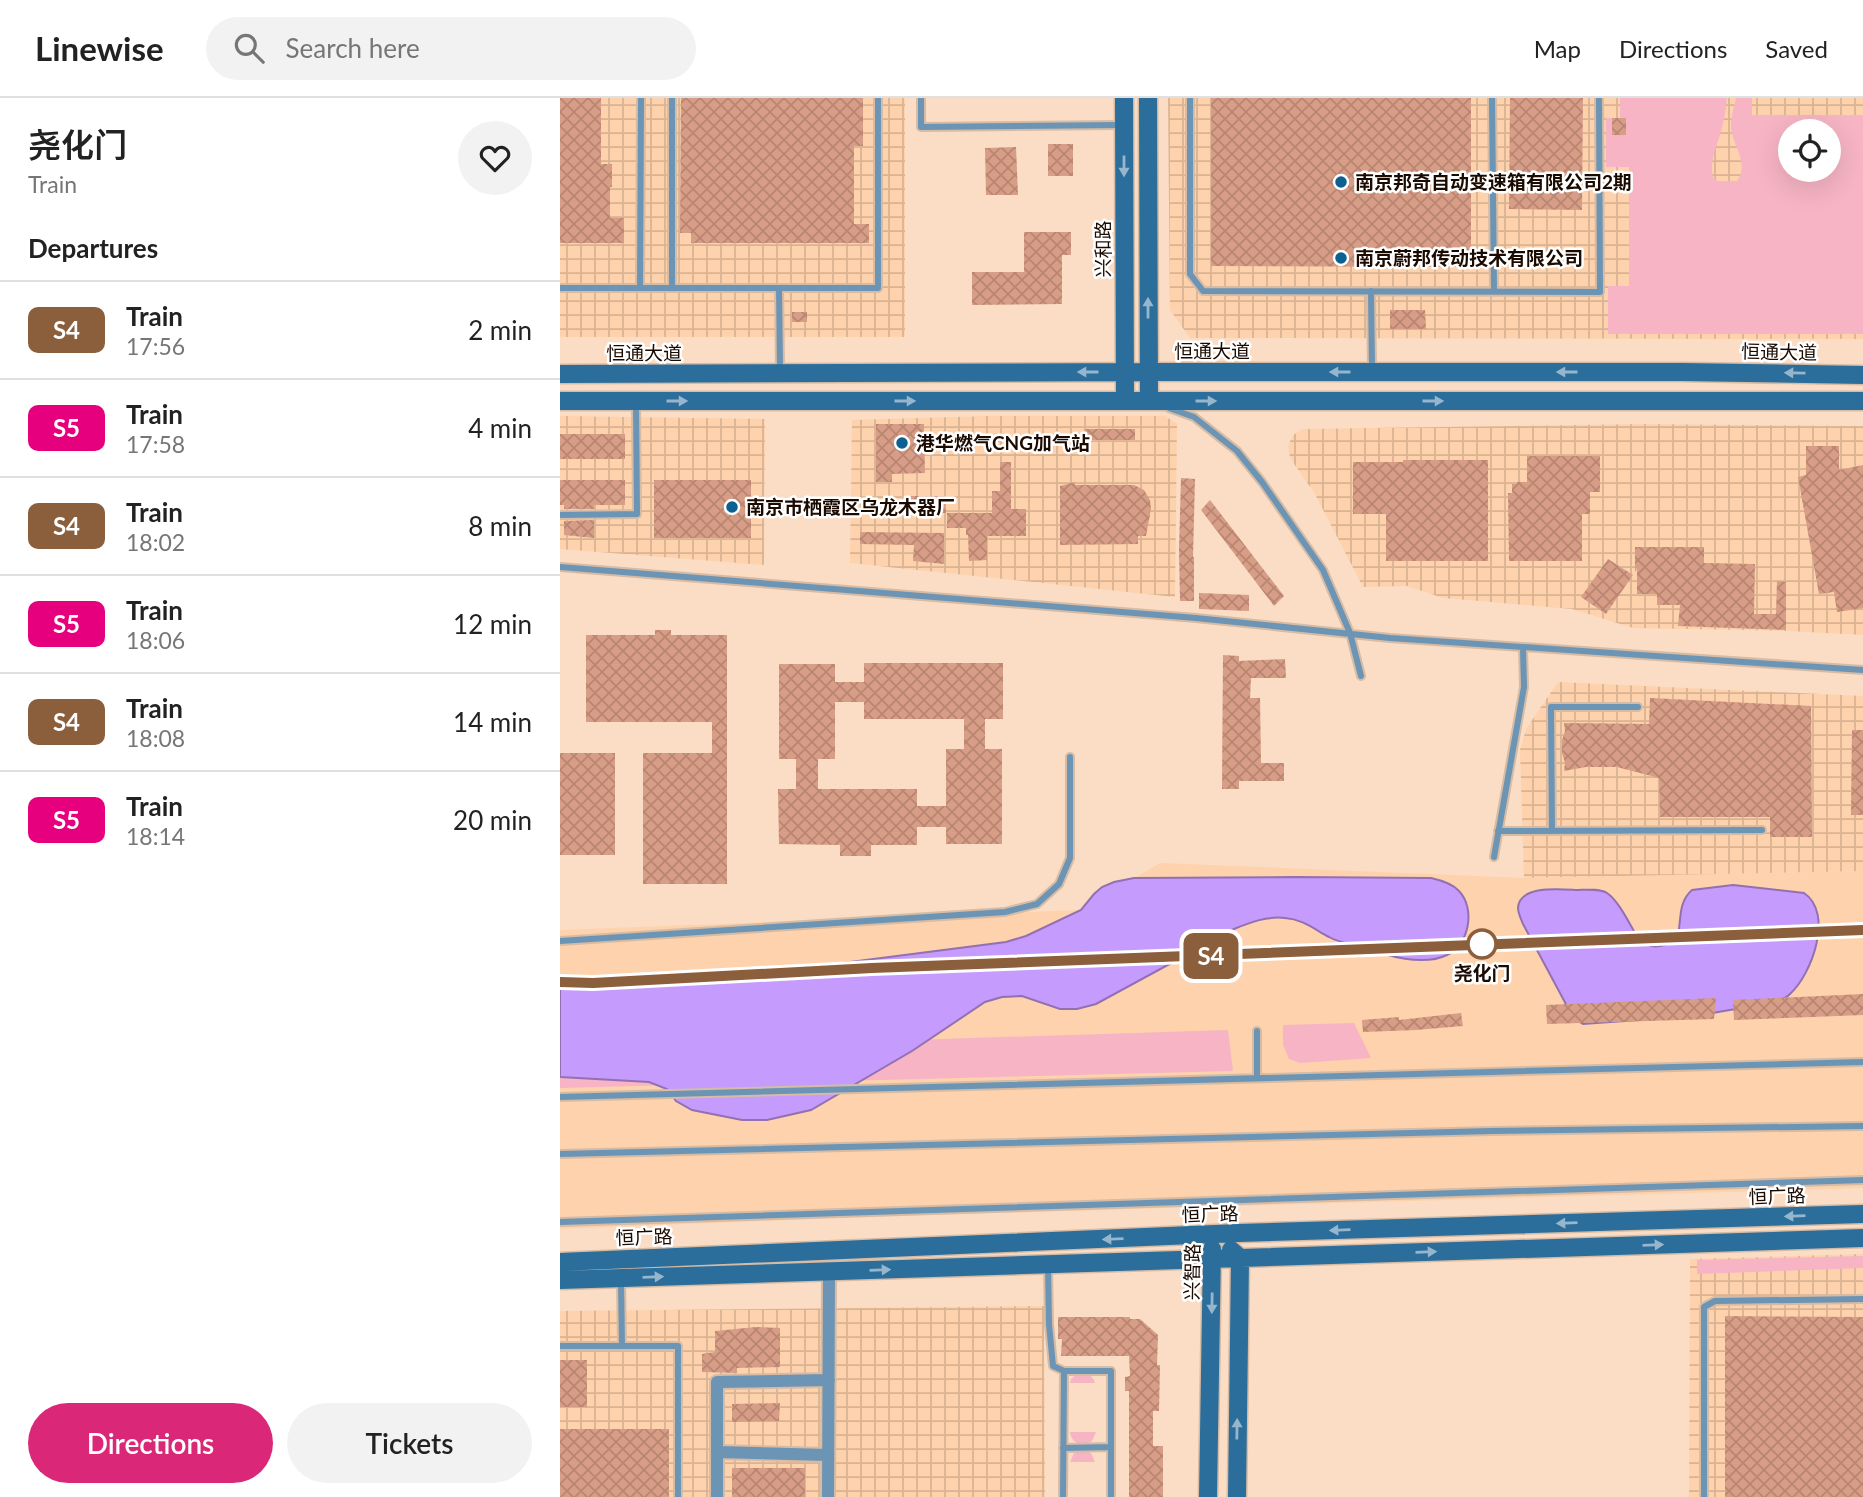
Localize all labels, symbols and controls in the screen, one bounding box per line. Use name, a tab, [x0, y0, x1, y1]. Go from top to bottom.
search box	[206, 17, 696, 80]
text: Linewise	[35, 28, 164, 68]
icon: search	[230, 29, 268, 67]
text: Search here	[286, 32, 420, 64]
text: Map	[1534, 34, 1581, 63]
text: Directions	[1619, 34, 1727, 63]
text: Saved	[1765, 34, 1828, 63]
map controls	[1778, 119, 1841, 182]
button: locate	[1778, 119, 1841, 182]
button: heart	[458, 121, 532, 195]
text: 尧化门	[28, 124, 127, 164]
one-way arrow	[1118, 155, 1130, 177]
text: Train	[28, 170, 77, 198]
place label: 南京邦奇自动变速箱有限公司2期	[1355, 170, 1632, 193]
marker: 南京邦奇自动变速箱有限公司2期	[1333, 174, 1349, 190]
street label: 兴和路	[1091, 220, 1114, 278]
text: Departures	[28, 232, 158, 264]
place label: 南京蔚邦传动技术有限公司	[1355, 246, 1583, 269]
marker: 南京蔚邦传动技术有限公司	[1333, 250, 1349, 266]
one-way arrow	[1142, 296, 1154, 318]
text: Train	[126, 300, 183, 332]
text: 2 min	[468, 314, 532, 346]
text: S4	[53, 315, 80, 344]
text: 17:56	[126, 332, 185, 360]
street label: 恒通大道	[1174, 339, 1250, 362]
street label: 恒通大道	[1741, 339, 1817, 364]
street label: 恒通大道	[606, 341, 682, 364]
one-way arrow	[1077, 366, 1099, 378]
one-way arrow	[1329, 366, 1351, 378]
one-way arrow	[1556, 366, 1578, 378]
one-way arrow	[1784, 367, 1806, 379]
one-way arrow	[666, 395, 688, 407]
one-way arrow	[894, 395, 916, 407]
one-way arrow	[1195, 395, 1217, 406]
one-way arrow	[1422, 395, 1444, 407]
text: Train	[126, 398, 183, 430]
text: 4 min	[468, 412, 532, 444]
text: S5	[53, 413, 80, 442]
text: 17:58	[126, 430, 185, 458]
place label: 港华燃气CNG加气站	[916, 431, 1090, 454]
marker: 港华燃气CNG加气站	[894, 435, 910, 451]
place label: 南京市栖霞区乌龙木器厂	[746, 495, 955, 518]
text: Train	[126, 496, 183, 528]
marker: 南京市栖霞区乌龙木器厂	[724, 499, 740, 515]
text: 8 min	[468, 510, 532, 542]
text: S4	[53, 511, 80, 540]
text: 18:02	[126, 528, 185, 556]
text: Train	[126, 594, 183, 626]
text: 12 min	[453, 608, 532, 640]
text: S5	[53, 609, 80, 638]
text: 18:06	[126, 626, 185, 654]
text: Train	[126, 692, 183, 724]
text: 14 min	[453, 706, 532, 738]
text: S4	[53, 707, 80, 736]
text: 18:08	[126, 724, 185, 752]
text: Train	[126, 790, 183, 822]
text: 20 min	[453, 804, 532, 836]
text: S5	[53, 805, 80, 834]
text: 18:14	[126, 822, 185, 850]
marker: 尧化门	[1467, 929, 1497, 959]
line badge: S4	[1180, 933, 1242, 979]
text: S4	[1197, 941, 1225, 970]
place label: 尧化门	[1453, 961, 1511, 984]
street label: 恒广路	[1748, 1183, 1806, 1208]
street label: 恒广路	[1181, 1201, 1239, 1226]
one-way arrow	[1784, 1211, 1806, 1222]
one-way arrow	[1556, 1218, 1578, 1229]
street label: 恒广路	[615, 1224, 673, 1249]
one-way arrow	[1329, 1225, 1351, 1236]
one-way arrow	[1101, 1233, 1123, 1244]
one-way arrow	[1642, 1240, 1664, 1251]
street label: 兴智路	[1180, 1243, 1203, 1301]
one-way arrow	[1415, 1247, 1437, 1258]
one-way arrow	[869, 1264, 891, 1276]
one-way arrow	[642, 1272, 664, 1283]
one-way arrow	[1206, 1292, 1218, 1314]
button: Directions	[28, 1403, 273, 1483]
button: Tickets	[287, 1403, 532, 1483]
one-way arrow	[1232, 1418, 1243, 1440]

